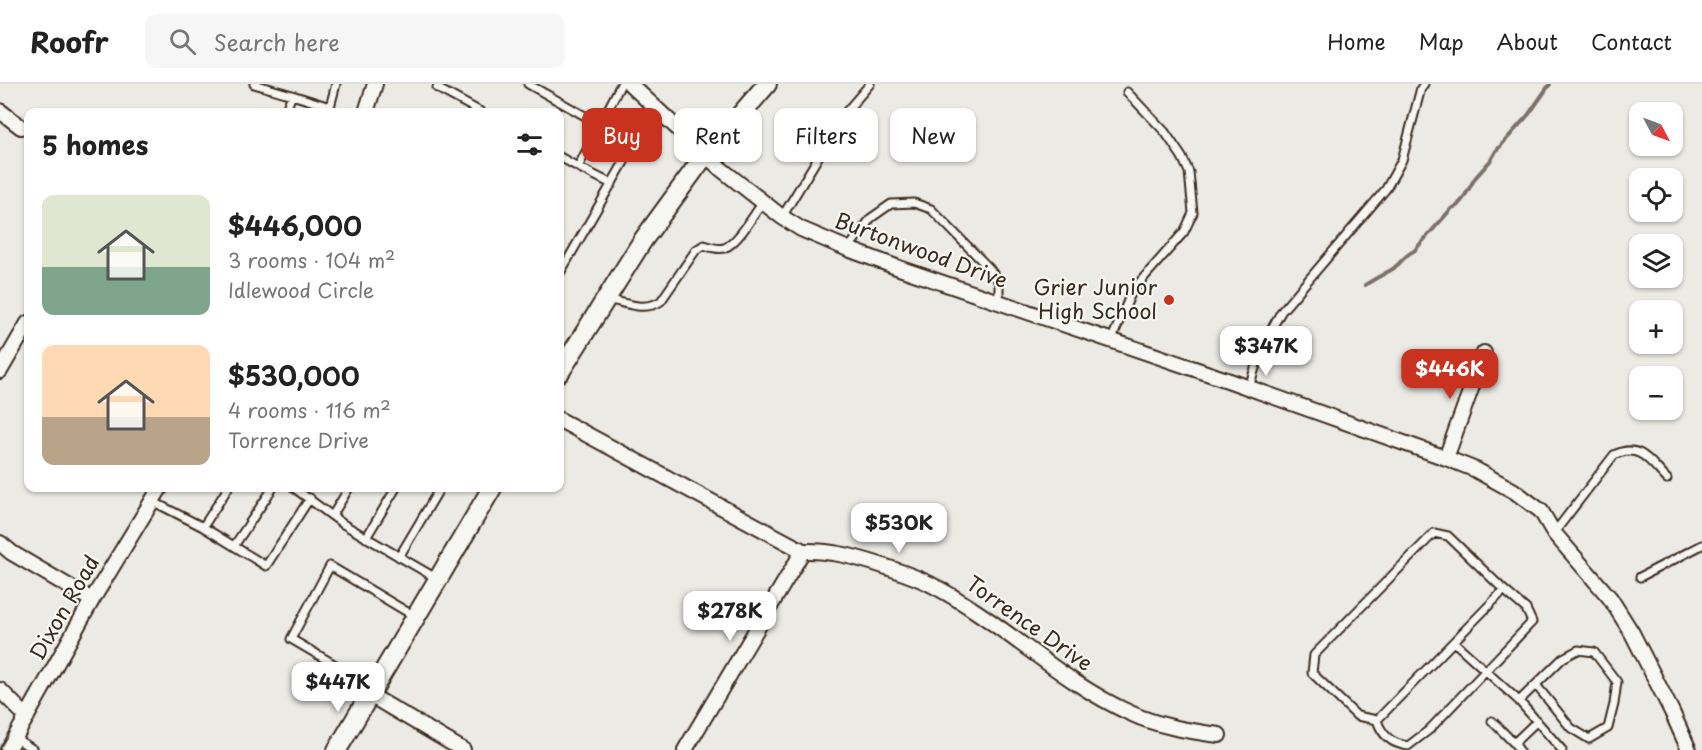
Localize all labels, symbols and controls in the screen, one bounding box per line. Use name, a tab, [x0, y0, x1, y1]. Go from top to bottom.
search box	[145, 14, 565, 68]
text: Roofr	[30, 20, 109, 63]
icon: search	[166, 25, 199, 58]
text: Search here	[214, 25, 339, 58]
text: Home	[1327, 25, 1386, 57]
text: Map	[1419, 25, 1464, 57]
text: About	[1497, 25, 1558, 57]
text: Contact	[1591, 25, 1672, 57]
north arrow	[1629, 102, 1683, 156]
map controls	[1629, 102, 1683, 420]
chip: Buy	[582, 108, 662, 162]
chip: Rent	[674, 108, 762, 162]
chip: Filters	[774, 108, 878, 162]
chip: New	[890, 108, 976, 162]
text: 5 homes	[42, 125, 148, 164]
icon: filters	[513, 128, 546, 161]
button: locate	[1629, 168, 1683, 222]
street label: Burtonwood Drive	[831, 203, 1013, 295]
text: $446,000	[228, 206, 362, 245]
icon: home	[90, 219, 162, 291]
button: layers	[1629, 234, 1683, 288]
text: 3 rooms · 104 m²	[228, 245, 395, 275]
place label: Grier Junior High School	[1034, 270, 1157, 326]
text: Idlewood Circle	[228, 275, 374, 305]
marker: Grier Junior High School	[1162, 293, 1176, 307]
button: +	[1629, 300, 1683, 354]
pin: $347K	[1224, 326, 1308, 377]
text: $347K	[1234, 330, 1298, 360]
pin: $446K	[1408, 349, 1492, 400]
text: $446K	[1415, 353, 1485, 383]
text: $530,000	[228, 356, 360, 395]
button: −	[1629, 366, 1683, 420]
icon: home	[90, 369, 162, 441]
text: 4 rooms · 116 m²	[228, 395, 391, 425]
text: Torrence Drive	[228, 425, 369, 455]
pin: $530K	[857, 503, 941, 554]
text: $530K	[865, 507, 933, 537]
street label: Dixon Road	[20, 548, 106, 666]
street label: Torrence Drive	[960, 567, 1100, 678]
pin: $278K	[688, 591, 772, 642]
text: $278K	[697, 595, 763, 625]
pin: $447K	[296, 662, 380, 713]
text: $447K	[306, 666, 370, 696]

